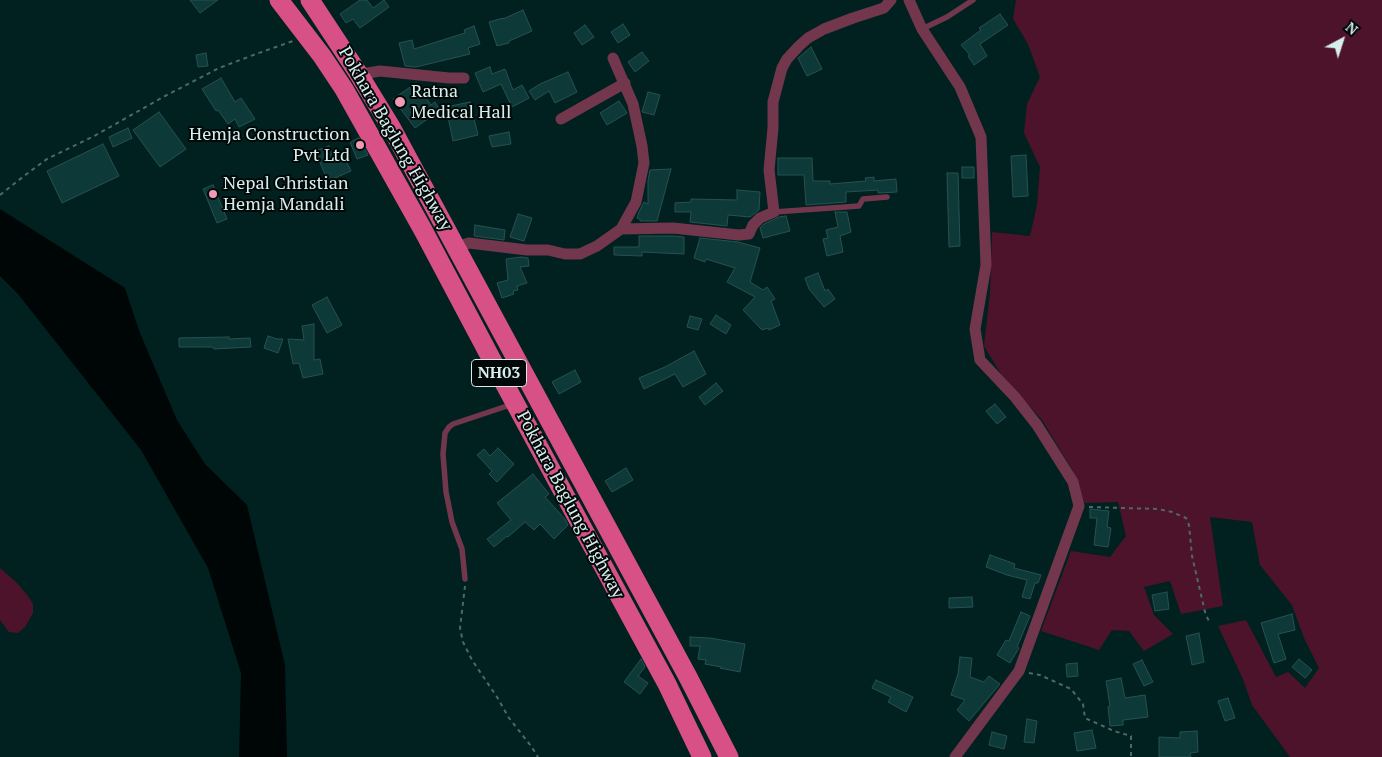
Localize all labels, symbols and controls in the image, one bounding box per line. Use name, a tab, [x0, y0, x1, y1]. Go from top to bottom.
north arrow	[1317, 15, 1367, 65]
text: N	[1342, 17, 1362, 39]
street label: Pokhara Baglung Highway	[333, 43, 457, 235]
place label: Ratna Medical Hall	[411, 81, 511, 124]
marker: Ratna Medical Hall	[393, 95, 407, 109]
place label: Hemja Construction Pvt Ltd	[189, 124, 350, 166]
marker: Hemja Construction Pvt Ltd	[354, 139, 366, 151]
place label: Nepal Christian Hemja Mandali	[223, 173, 348, 215]
marker: Nepal Christian Hemja Mandali	[207, 188, 219, 200]
road number: NH03	[472, 359, 526, 386]
street label: Pokhara Baglung Highway	[511, 408, 629, 602]

